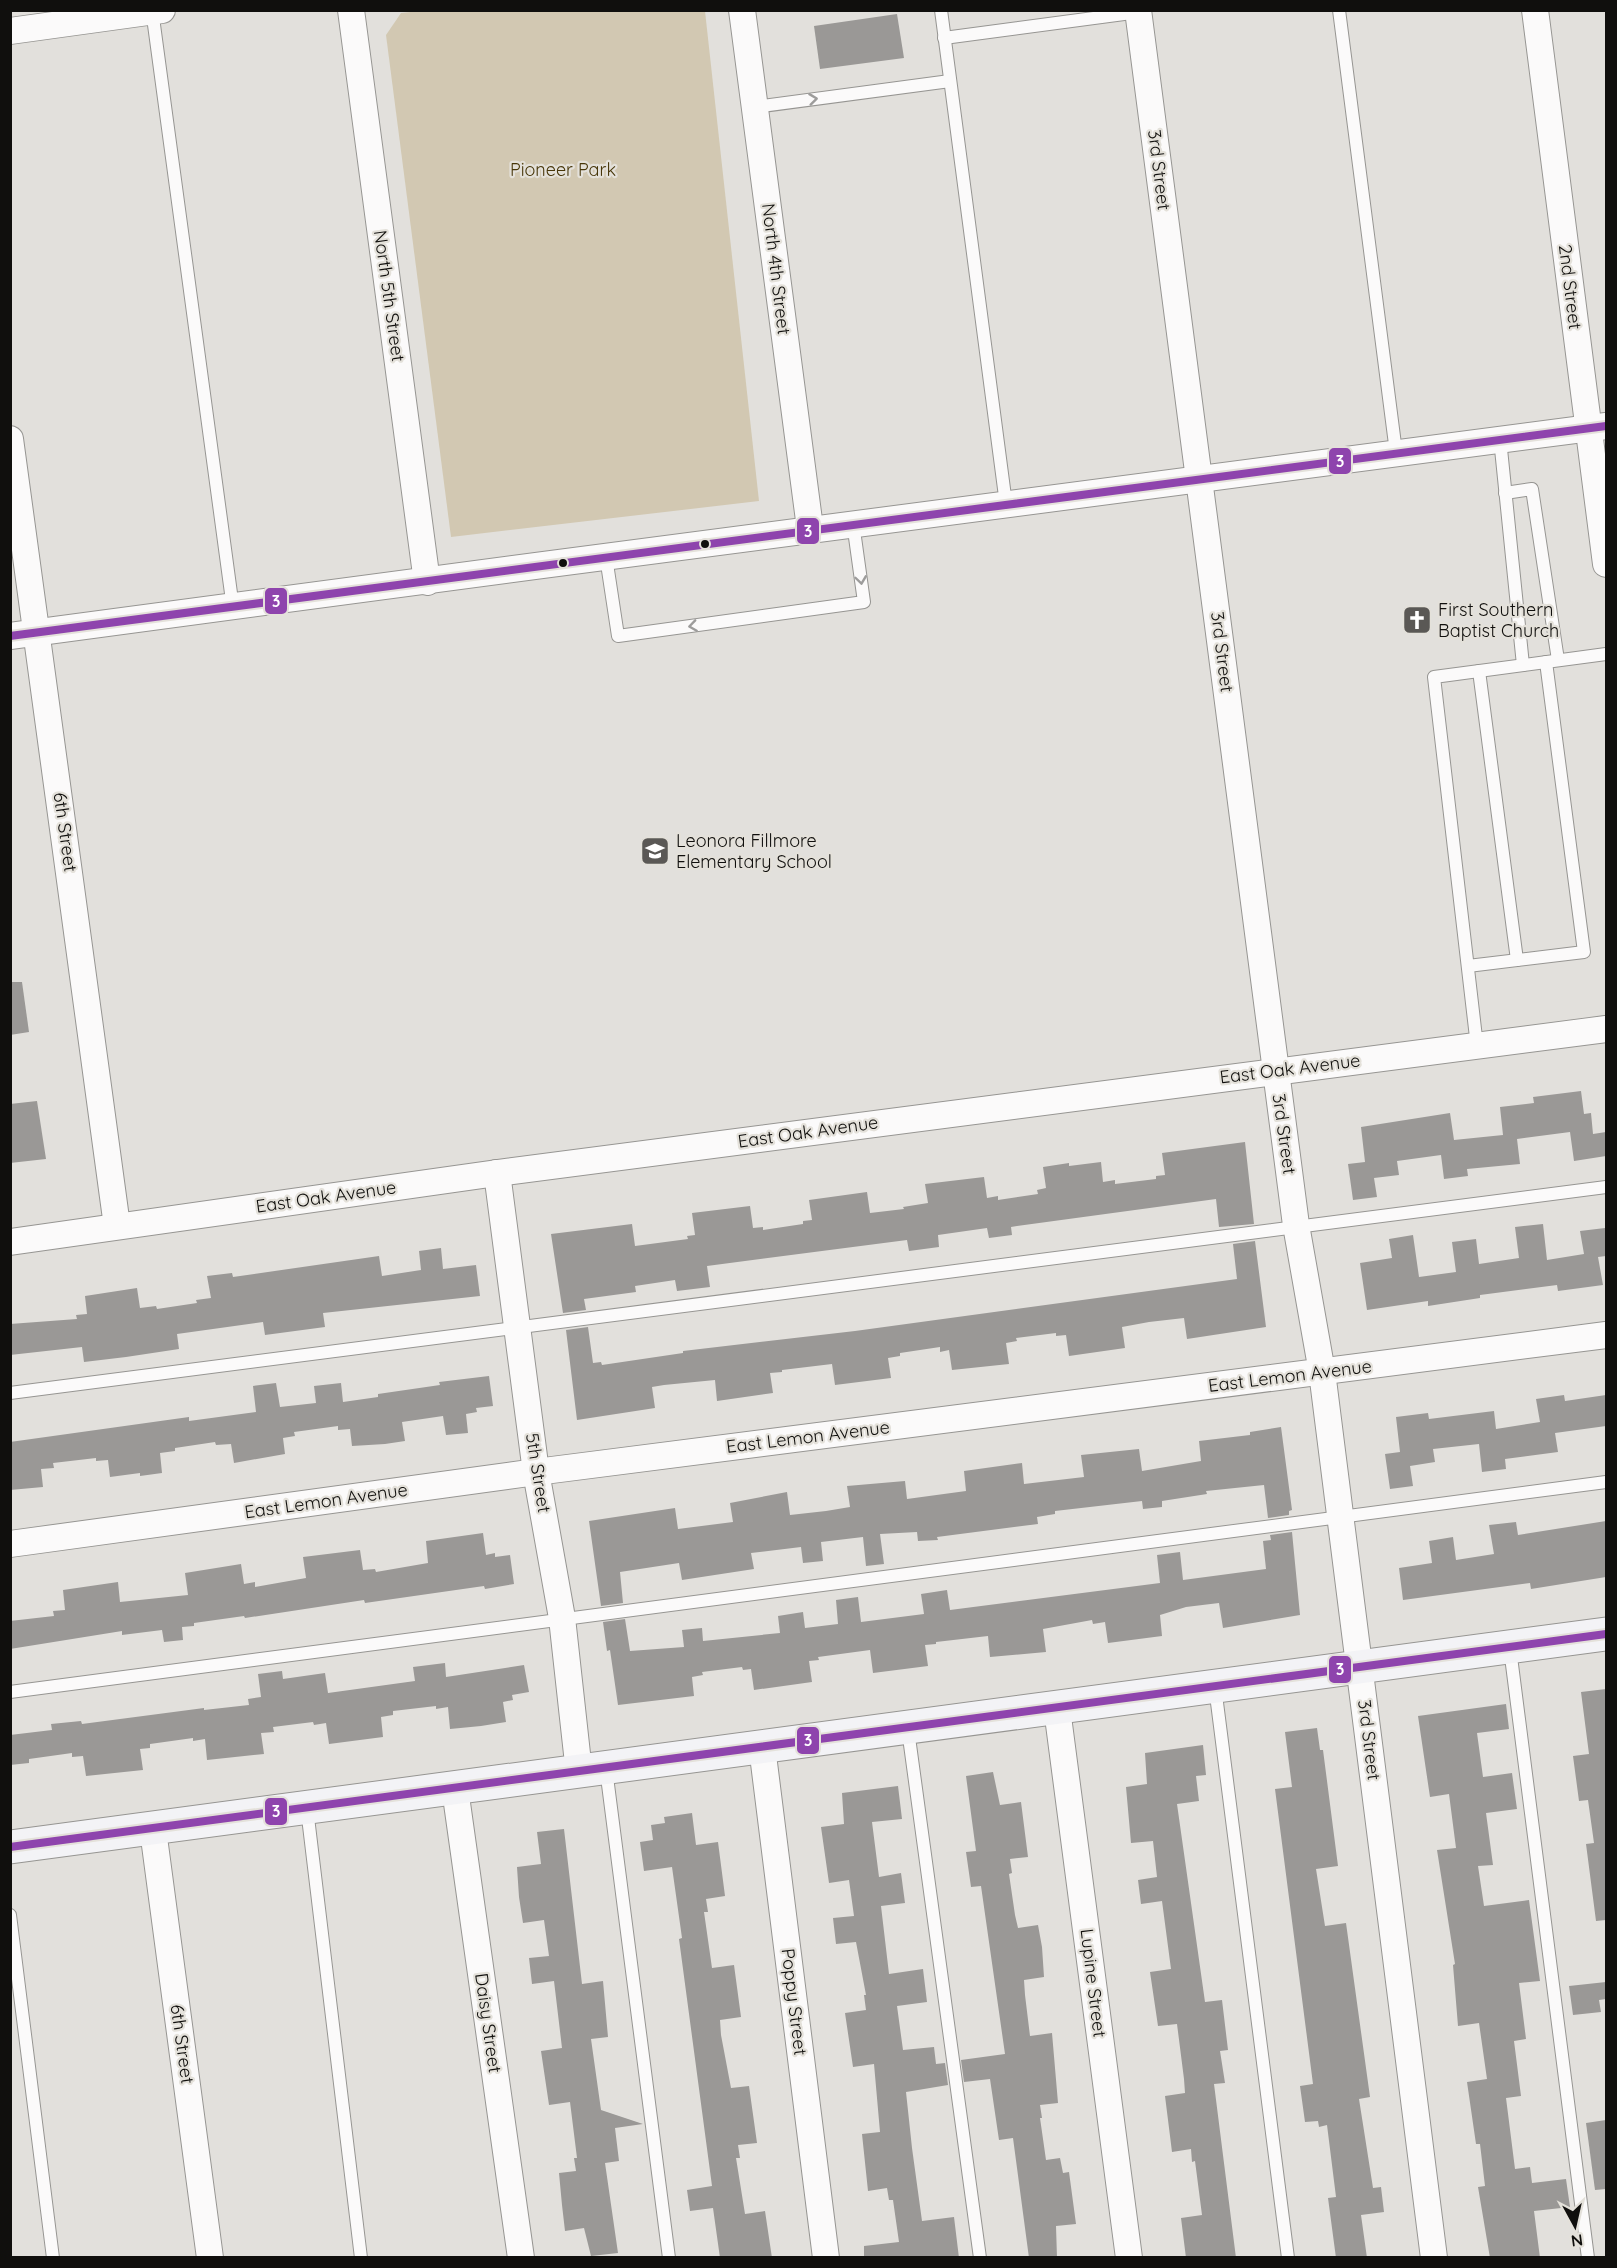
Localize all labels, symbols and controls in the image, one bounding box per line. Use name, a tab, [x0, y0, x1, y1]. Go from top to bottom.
one-way arrow	[808, 93, 817, 106]
street label: 3rd Street	[1143, 128, 1176, 212]
park label: Pioneer Park	[510, 158, 616, 181]
street label: North 4th Street	[757, 202, 796, 336]
street label: North 5th Street	[369, 229, 410, 363]
street label: 2nd Street	[1554, 243, 1587, 331]
line badge: 3	[1328, 447, 1352, 475]
text: 3	[1336, 451, 1344, 471]
line badge: 3	[796, 517, 820, 545]
text: 3	[804, 521, 812, 541]
unlabelled marker	[699, 538, 711, 550]
unlabelled marker	[557, 557, 569, 569]
one-way arrow	[855, 576, 867, 585]
line badge: 3	[264, 587, 288, 615]
text: 3	[272, 591, 280, 611]
place label: First Southern Baptist Church	[1438, 598, 1559, 642]
church icon: First Southern Baptist Church	[1401, 604, 1433, 636]
street label: 3rd Street	[1206, 610, 1239, 694]
one-way arrow	[688, 619, 697, 631]
street label: 6th Street	[49, 791, 82, 873]
place label: Leonora Fillmore Elementary School	[676, 829, 832, 873]
school or university icon: Leonora Fillmore Elementary School	[639, 835, 671, 867]
street label: East Oak Avenue	[1218, 1048, 1362, 1089]
street label: 3rd Street	[1267, 1092, 1302, 1176]
street label: East Oak Avenue	[736, 1110, 880, 1153]
street label: East Oak Avenue	[254, 1175, 398, 1218]
street label: East Lemon Avenue	[1207, 1354, 1373, 1397]
street label: East Lemon Avenue	[725, 1415, 891, 1458]
street label: 5th Street	[521, 1431, 556, 1514]
street label: East Lemon Avenue	[243, 1478, 409, 1523]
line badge: 3	[1328, 1655, 1352, 1684]
text: 3	[1336, 1659, 1344, 1679]
street label: 3rd Street	[1353, 1698, 1386, 1782]
line badge: 3	[796, 1726, 820, 1755]
text: 3	[804, 1730, 812, 1750]
line badge: 3	[264, 1797, 288, 1826]
text: 3	[272, 1801, 280, 1821]
street label: Lupine Street	[1075, 1927, 1112, 2039]
street label: Poppy Street	[777, 1947, 812, 2057]
street label: Daisy Street	[470, 1972, 507, 2074]
street label: 6th Street	[166, 2003, 199, 2085]
north arrow	[1545, 2196, 1605, 2256]
text: N	[1570, 2230, 1584, 2252]

